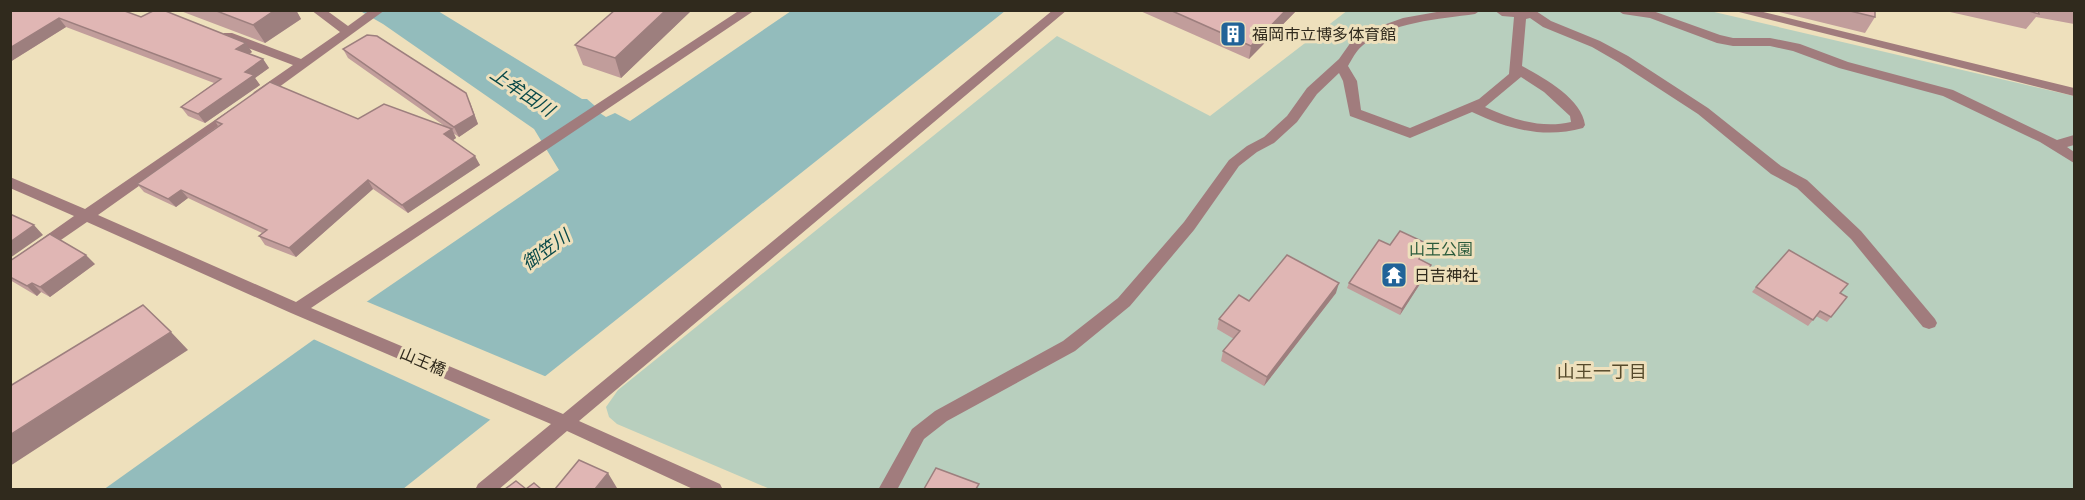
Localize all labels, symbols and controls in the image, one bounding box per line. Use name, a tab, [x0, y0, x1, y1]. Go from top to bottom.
building icon: 福岡市立博多体育館	[1218, 19, 1248, 49]
place label: 福岡市立博多体育館	[1252, 24, 1396, 43]
water label: 上牟田川	[487, 62, 560, 122]
water label: 御笠川	[517, 223, 575, 274]
park label: 山王公園	[1409, 239, 1473, 258]
temple icon: 日吉神社	[1379, 260, 1409, 290]
place label: 日吉神社	[1414, 265, 1478, 284]
street label: 山王橋	[397, 342, 449, 379]
district label: 山王一丁目	[1557, 360, 1647, 382]

